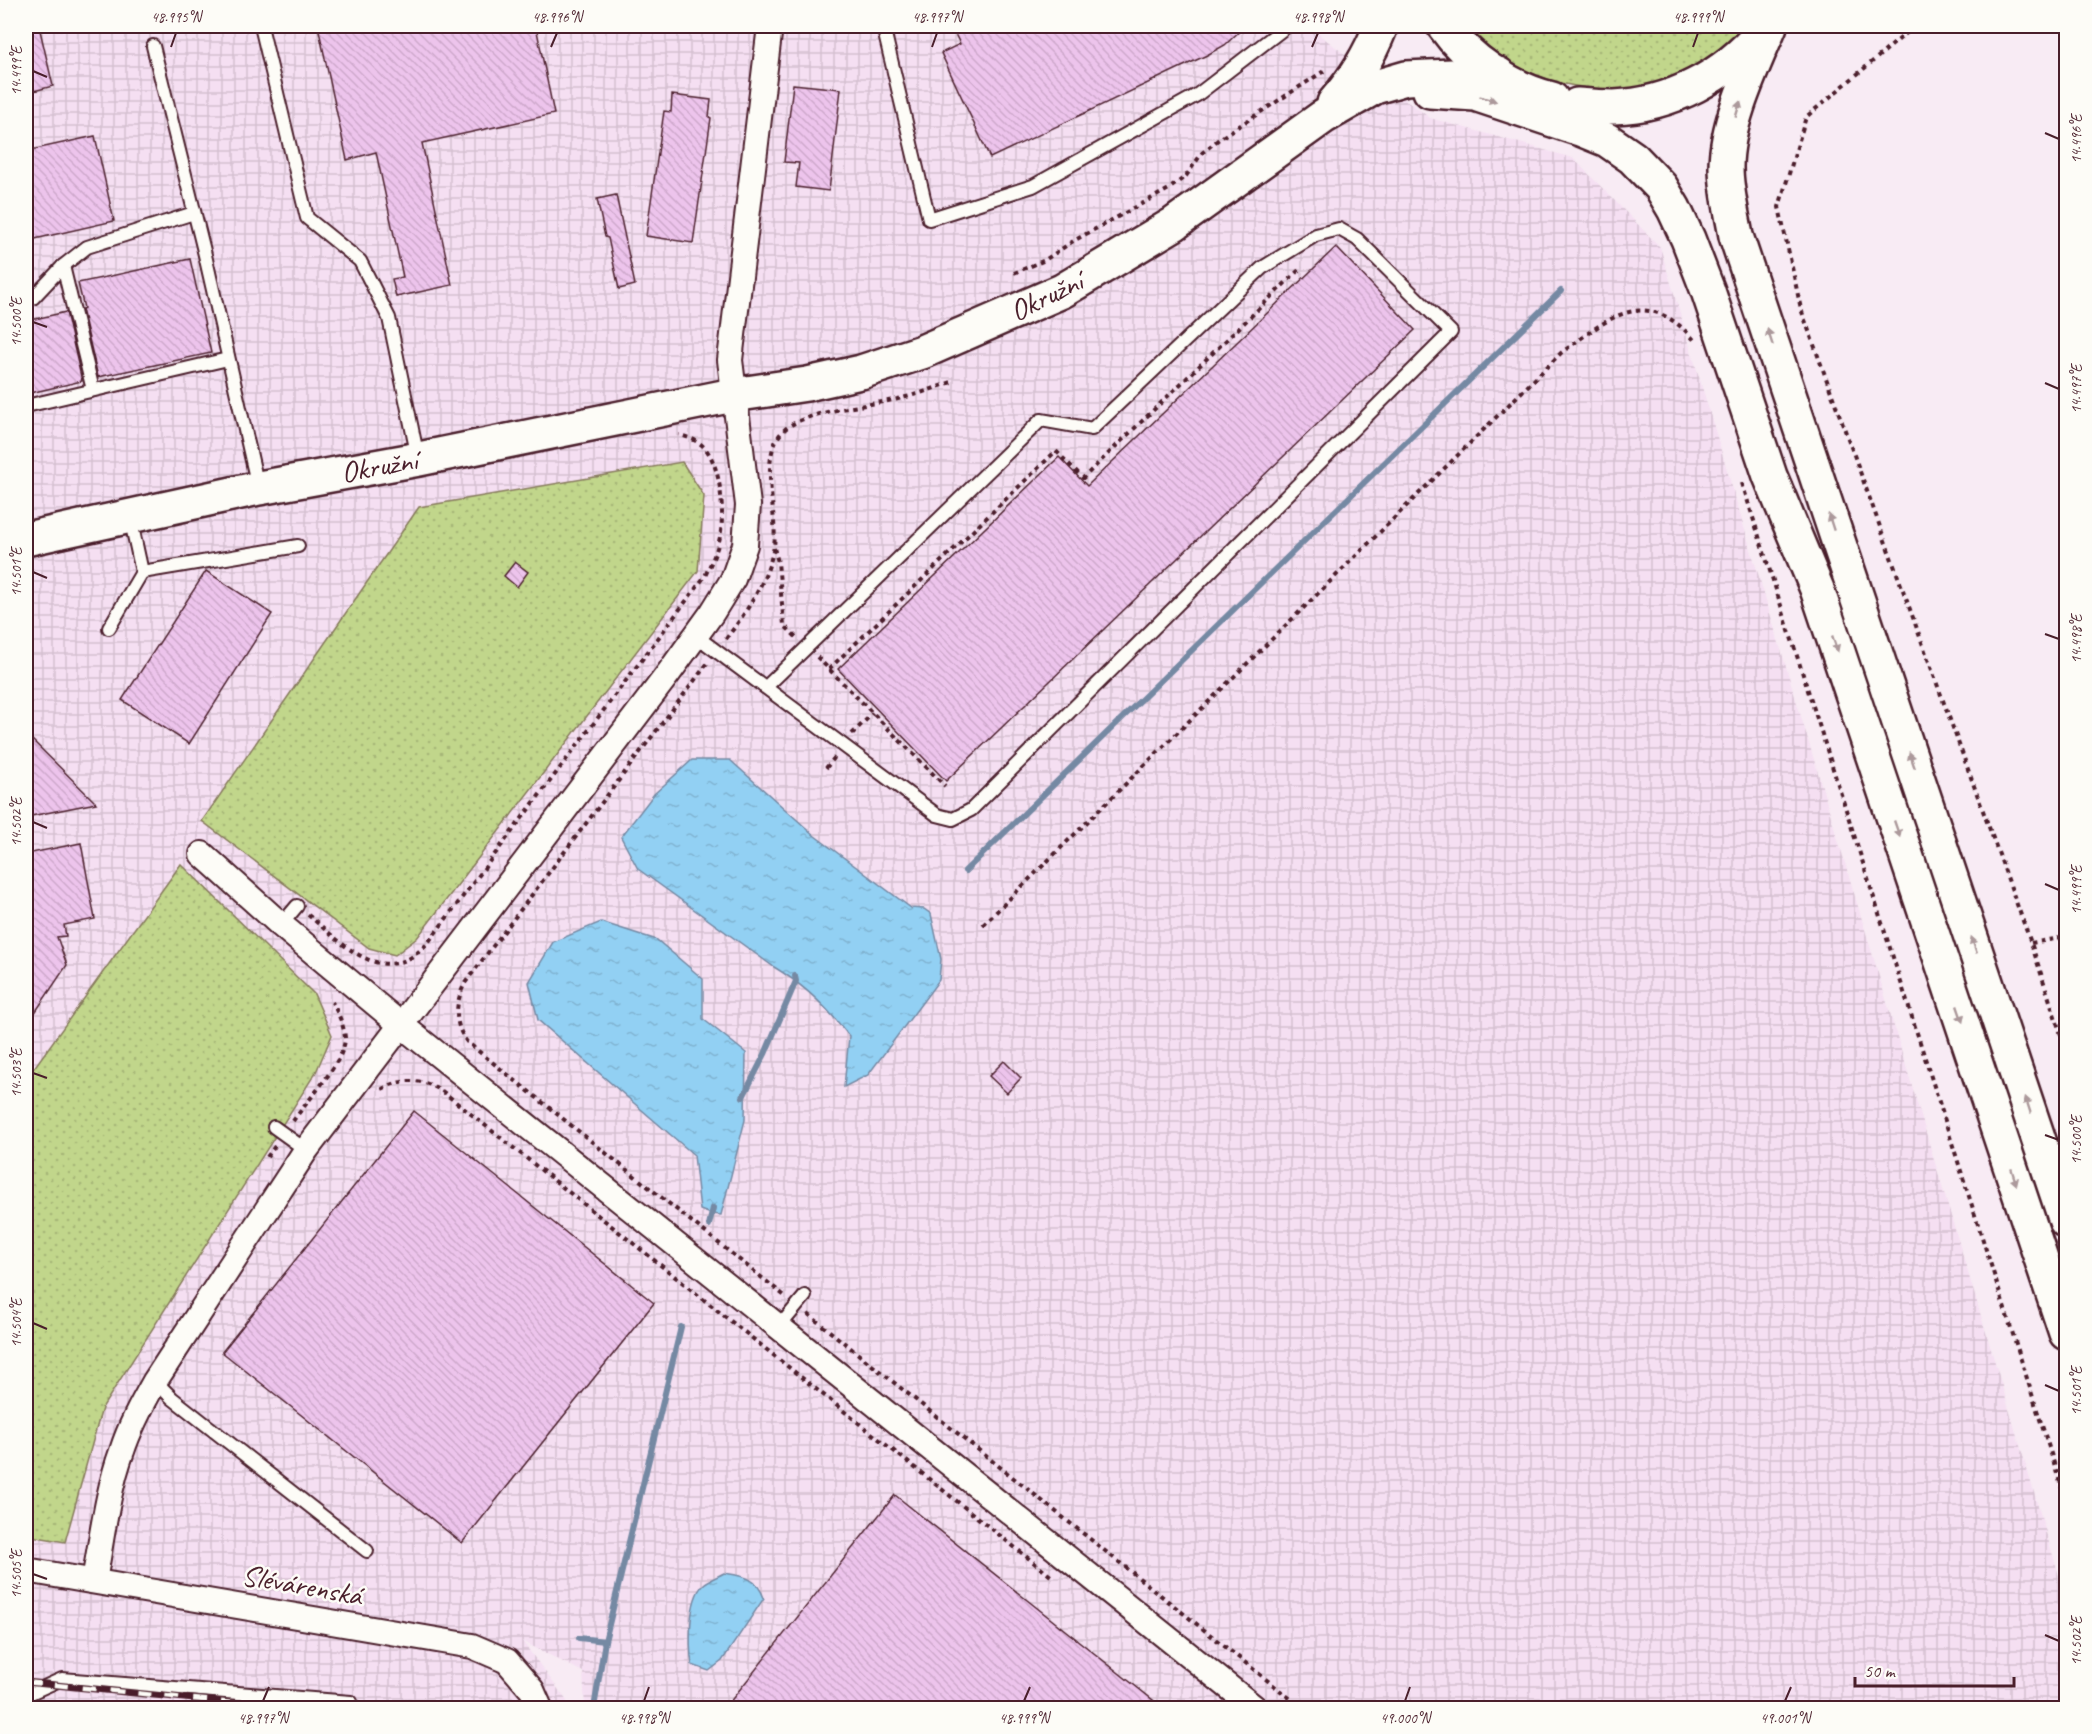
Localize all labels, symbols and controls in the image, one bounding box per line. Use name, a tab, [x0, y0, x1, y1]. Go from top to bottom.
text: 48.995°N	[151, 8, 204, 27]
text: 48.996°N	[532, 8, 585, 27]
text: 48.997°N	[912, 8, 965, 27]
text: 48.998°N	[1293, 8, 1346, 27]
text: 48.999°N	[1673, 8, 1726, 27]
text: 14.499°E	[7, 44, 26, 95]
one-way arrow	[1479, 94, 1497, 104]
one-way arrow	[1734, 100, 1743, 118]
text: 14.496°E	[2067, 112, 2086, 163]
street label: Okružní	[1003, 259, 1094, 330]
text: 14.500°E	[7, 295, 26, 346]
one-way arrow	[1765, 328, 1774, 346]
text: 14.497°E	[2067, 362, 2086, 413]
street label: Okružní	[338, 440, 426, 491]
one-way arrow	[1826, 513, 1836, 531]
text: 14.501°E	[7, 545, 26, 596]
text: 14.498°E	[2067, 612, 2086, 663]
one-way arrow	[1831, 635, 1841, 653]
one-way arrow	[1906, 751, 1916, 769]
text: 14.502°E	[7, 795, 26, 846]
one-way arrow	[1893, 820, 1903, 838]
text: 14.499°E	[2067, 863, 2086, 914]
one-way arrow	[1969, 936, 1978, 954]
one-way arrow	[1955, 1005, 1965, 1023]
text: 14.503°E	[7, 1046, 26, 1097]
one-way arrow	[2023, 1096, 2032, 1114]
text: 14.500°E	[2067, 1113, 2086, 1164]
one-way arrow	[2010, 1168, 2020, 1186]
text: 14.504°E	[7, 1296, 26, 1347]
text: 14.501°E	[2067, 1364, 2086, 1415]
text: 14.505°E	[7, 1547, 26, 1598]
street label: Slévárenská	[239, 1556, 368, 1615]
text: 14.502°E	[2067, 1614, 2086, 1665]
scale bar	[1855, 1650, 2014, 1688]
text: 50 m	[1864, 1660, 1897, 1682]
text: 48.997°N	[238, 1709, 291, 1728]
text: 48.998°N	[619, 1709, 672, 1728]
text: 48.999°N	[999, 1709, 1052, 1728]
text: 49.000°N	[1380, 1709, 1433, 1728]
text: 49.001°N	[1760, 1709, 1813, 1728]

